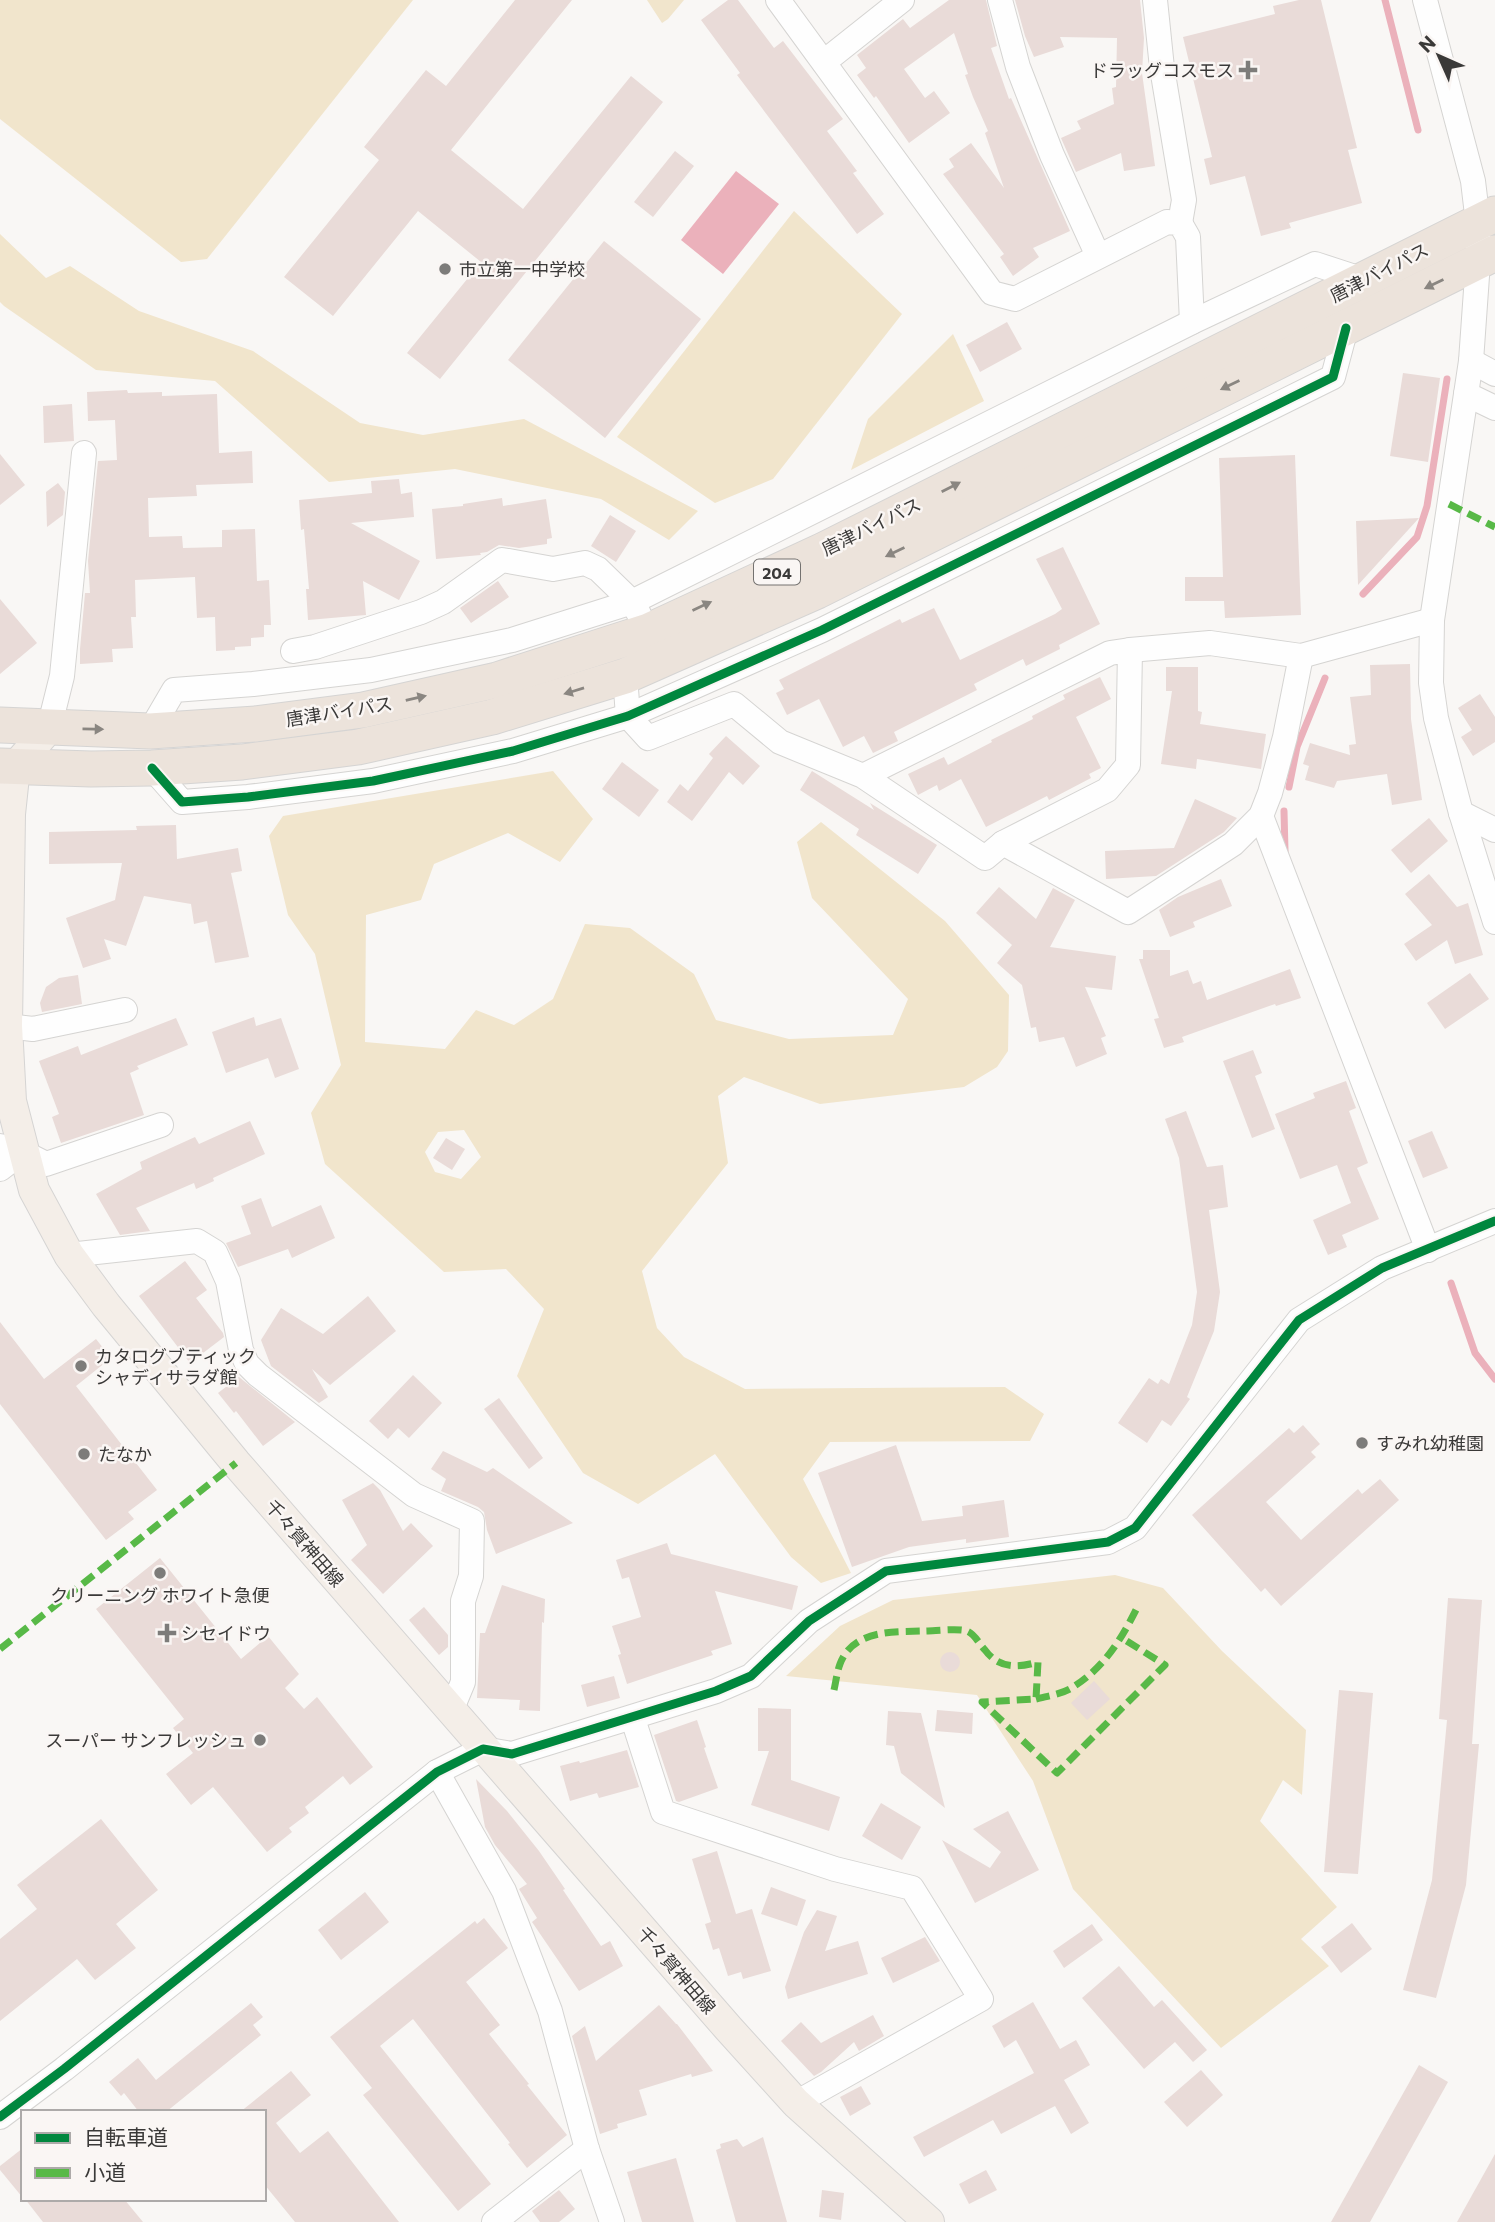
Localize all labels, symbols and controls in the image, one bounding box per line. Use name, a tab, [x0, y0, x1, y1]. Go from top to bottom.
north arrow	[1404, 21, 1474, 91]
text: N	[1413, 30, 1440, 57]
place label: ドラッグコスモス	[1090, 59, 1234, 81]
marker: ドラッグコスモス	[1240, 62, 1256, 78]
street label: 唐津バイパス	[1326, 238, 1432, 306]
place label: 市立第一中学校	[459, 258, 585, 280]
marker: 市立第一中学校	[437, 261, 453, 277]
one-way arrow	[1424, 278, 1444, 289]
one-way arrow	[1220, 380, 1240, 391]
one-way arrow	[941, 481, 961, 492]
street label: 唐津バイパス	[818, 493, 924, 559]
one-way arrow	[885, 547, 905, 558]
road number: 204	[754, 559, 800, 584]
one-way arrow	[691, 601, 712, 612]
one-way arrow	[564, 687, 585, 697]
street label: 唐津バイパス	[284, 692, 394, 730]
one-way arrow	[405, 692, 427, 703]
one-way arrow	[82, 724, 104, 735]
place label: カタログブティック シャディサラダ館	[95, 1345, 256, 1388]
marker: カタログブティック シャディサラダ館	[73, 1358, 89, 1374]
place label: すみれ幼稚園	[1376, 1432, 1484, 1454]
marker: すみれ幼稚園	[1354, 1435, 1370, 1451]
place label: たなか	[98, 1443, 152, 1465]
marker: たなか	[76, 1446, 92, 1462]
street label: 千々賀神田線	[261, 1495, 349, 1591]
marker: クリーニング ホワイト急便	[152, 1565, 168, 1581]
place label: クリーニング ホワイト急便	[50, 1584, 270, 1606]
place label: シセイドウ	[181, 1622, 271, 1644]
marker: シセイドウ	[159, 1625, 175, 1641]
place label: スーパー サンフレッシュ	[45, 1729, 246, 1751]
marker: スーパー サンフレッシュ	[252, 1732, 268, 1748]
street label: 千々賀神田線	[633, 1922, 721, 2018]
legend	[21, 2110, 266, 2201]
text: 自転車道	[84, 2124, 168, 2149]
text: 小道	[84, 2159, 126, 2184]

